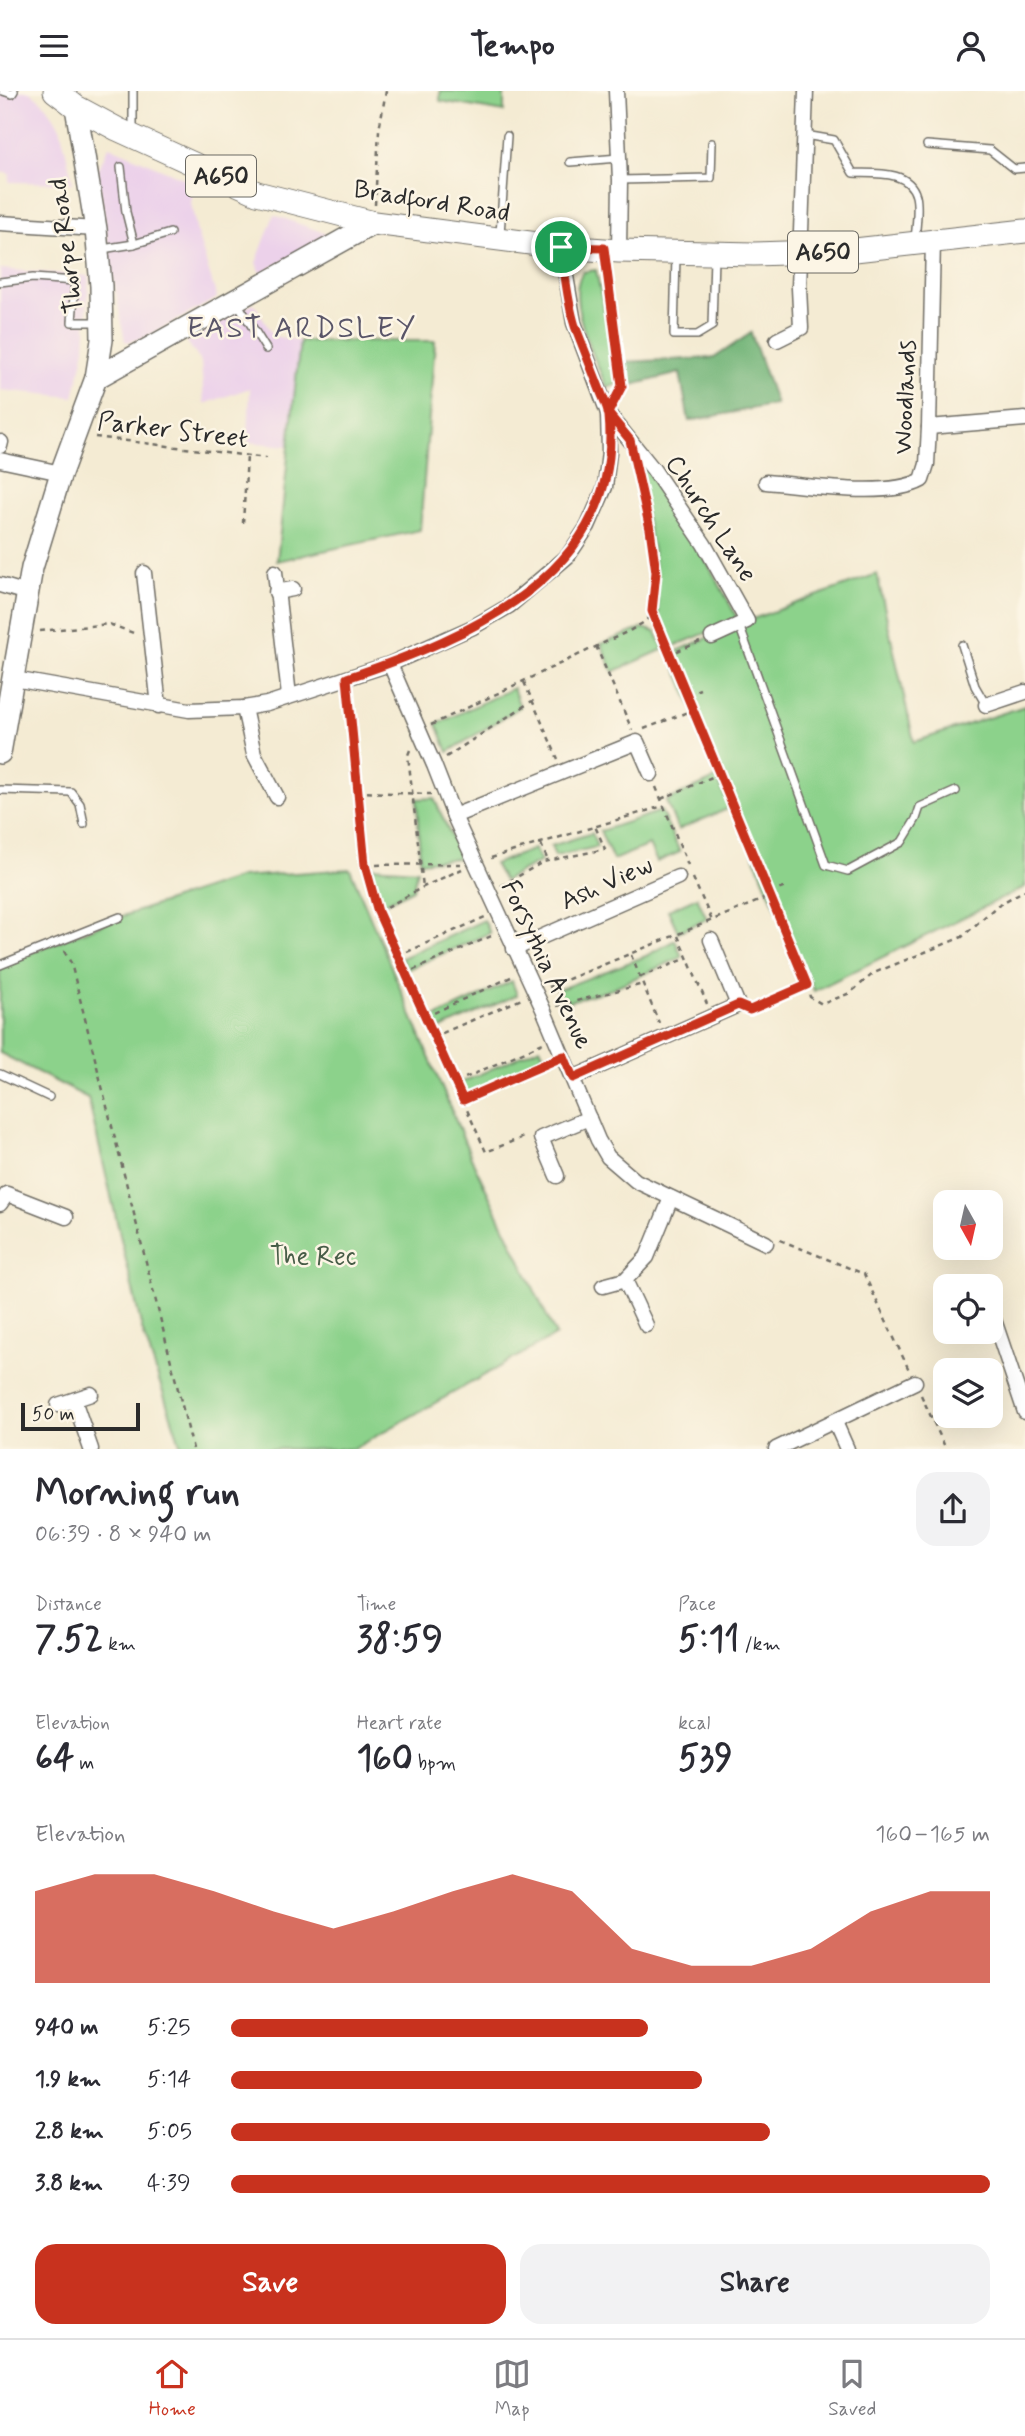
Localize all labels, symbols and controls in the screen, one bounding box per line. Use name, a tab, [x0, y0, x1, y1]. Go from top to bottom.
text: Tempo	[470, 25, 555, 67]
icon: menu	[35, 27, 73, 65]
icon: person	[952, 27, 990, 65]
road number: A650	[186, 155, 256, 197]
street label: Bradford Road	[351, 173, 512, 233]
street label: Thorpe Road	[42, 176, 92, 315]
pin	[531, 217, 591, 277]
icon: arrive	[542, 228, 580, 266]
road number: A650	[788, 231, 858, 273]
district label: EAST ARDSLEY	[187, 309, 417, 348]
street label: Woodlands	[887, 339, 925, 455]
street label: Parker Street	[96, 405, 250, 457]
street label: Church Lane	[657, 449, 764, 589]
street label: Ash View	[556, 849, 658, 919]
street label: Forsythia Avenue	[492, 875, 600, 1055]
north arrow	[933, 1190, 1003, 1260]
map controls	[933, 1190, 1003, 1428]
park label: The Rec	[270, 1240, 356, 1274]
button: locate	[933, 1274, 1003, 1344]
button: layers	[933, 1358, 1003, 1428]
scale bar	[21, 1400, 140, 1432]
text: 50 m	[32, 1402, 75, 1427]
text: Morning run	[35, 1469, 240, 1518]
button: share	[916, 1472, 990, 1546]
text: 06:39 · 8 × 940 m	[35, 1520, 212, 1550]
text: Distance	[35, 1592, 102, 1617]
text: Time	[357, 1592, 396, 1617]
text: Pace	[678, 1592, 716, 1617]
text: 7.52	[35, 1617, 103, 1663]
text: 38:59	[357, 1617, 443, 1663]
text: 5:11	[678, 1617, 739, 1663]
text: km	[103, 1632, 136, 1657]
text: /km	[739, 1632, 781, 1657]
text: Elevation	[35, 1711, 110, 1736]
text: Heart rate	[357, 1711, 442, 1736]
text: kcal	[678, 1711, 710, 1736]
text: 64	[35, 1736, 74, 1782]
text: 160	[357, 1736, 413, 1782]
text: 539	[678, 1736, 733, 1782]
text: m	[74, 1751, 94, 1776]
text: bpm	[413, 1751, 456, 1776]
text: Elevation	[35, 1820, 126, 1850]
text: 160–165 m	[875, 1820, 990, 1850]
text: 940 m	[35, 2013, 99, 2043]
text: 5:25	[147, 2013, 190, 2043]
text: 1.9 km	[35, 2065, 101, 2095]
text: 5:14	[147, 2065, 191, 2095]
text: 2.8 km	[35, 2117, 104, 2147]
text: 5:05	[147, 2117, 192, 2147]
text: 3.8 km	[35, 2169, 103, 2199]
text: 4:39	[147, 2169, 191, 2199]
button: Save	[35, 2244, 506, 2324]
button: Share	[520, 2244, 990, 2324]
tab: Home	[149, 2355, 196, 2422]
tab: Map	[493, 2355, 531, 2422]
tab: Saved	[828, 2355, 876, 2422]

